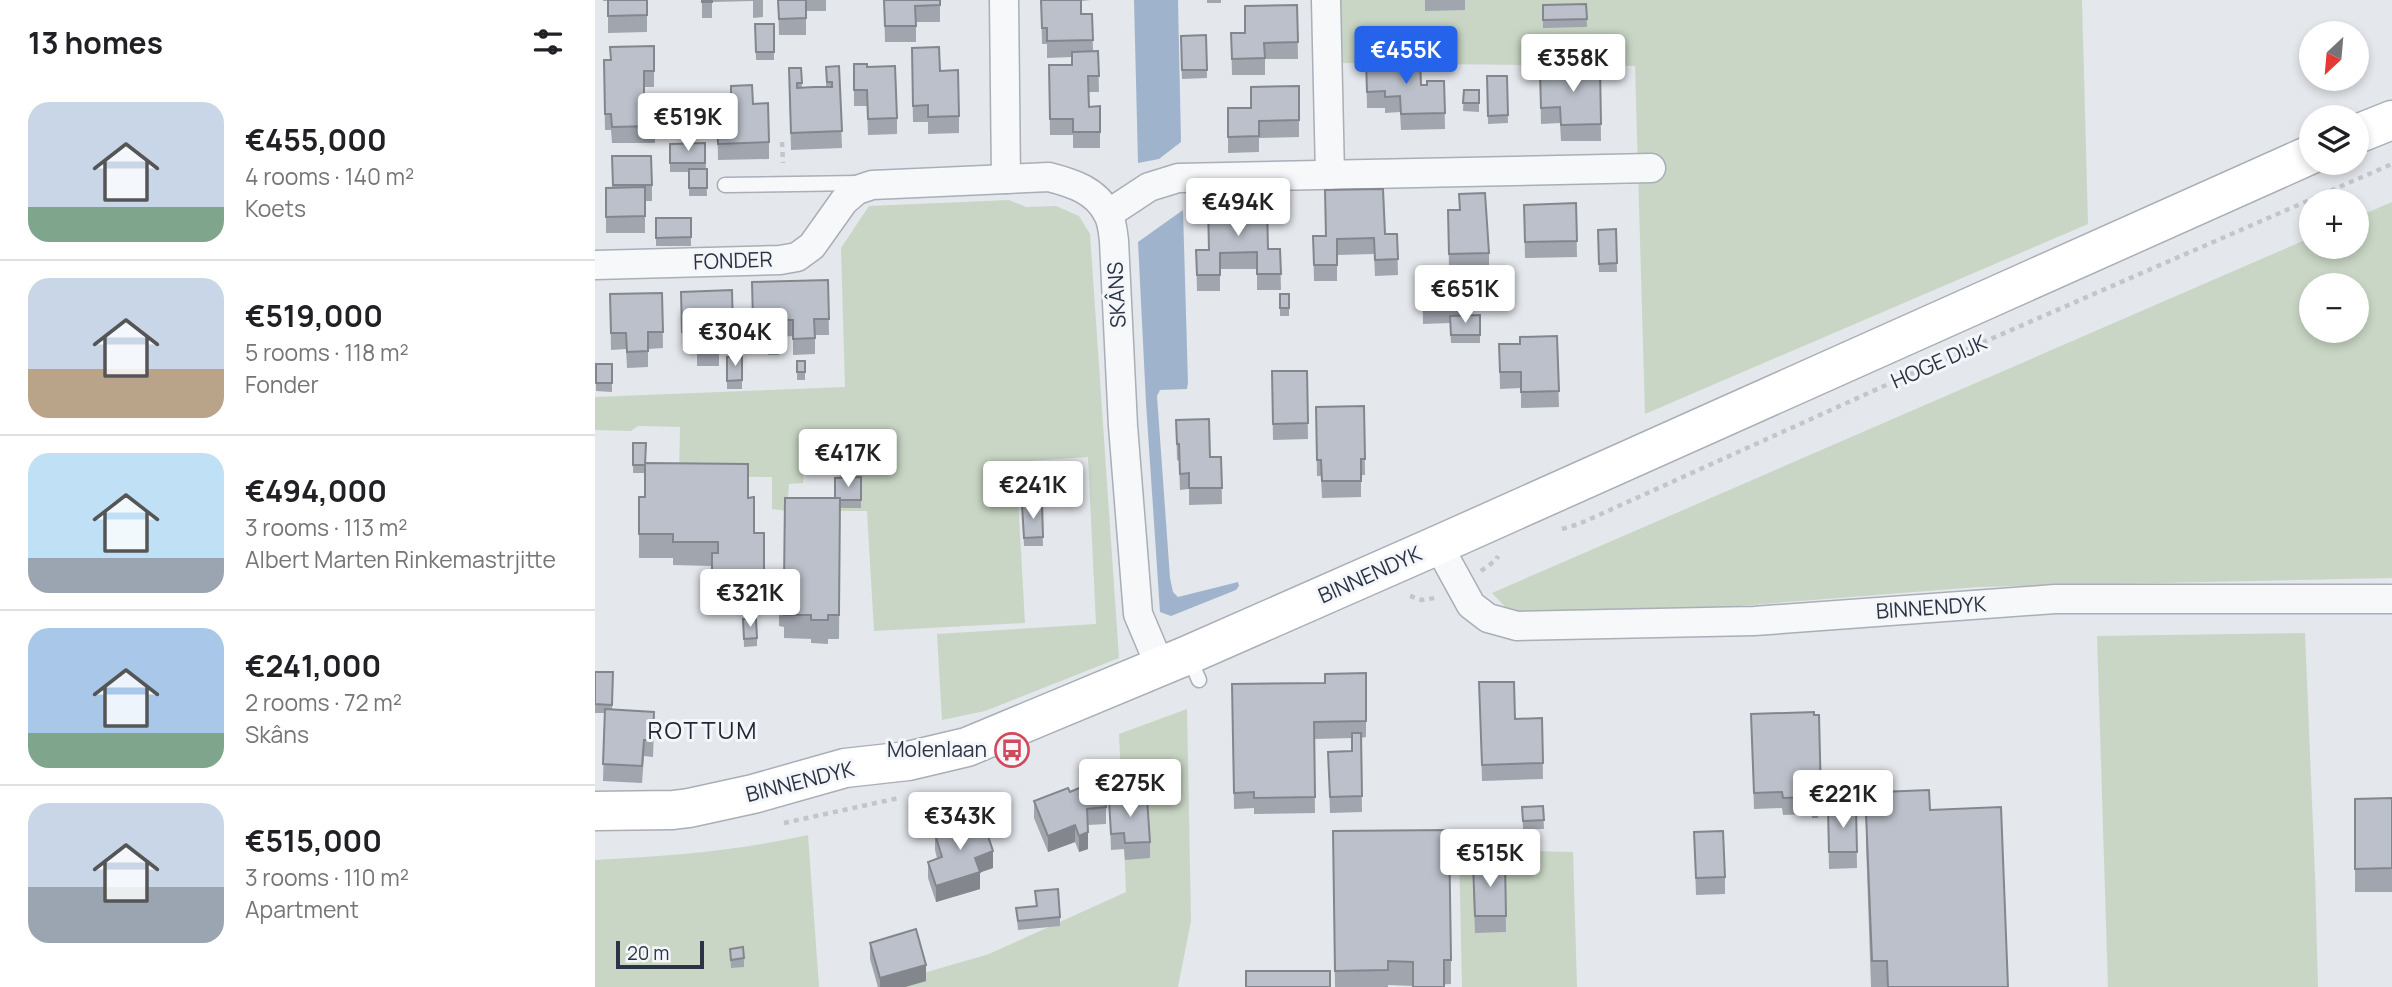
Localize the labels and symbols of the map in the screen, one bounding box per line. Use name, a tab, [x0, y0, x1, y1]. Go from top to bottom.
north arrow	[2299, 21, 2369, 91]
pin: €455K	[1357, 27, 1455, 86]
pin: €358K	[1524, 34, 1622, 94]
pin: €519K	[639, 94, 737, 153]
pin: €494K	[1189, 178, 1287, 238]
street label: FONDER	[693, 245, 773, 275]
street label: SKÂNS	[1100, 261, 1132, 329]
pin: €651K	[1416, 266, 1514, 325]
pin: €304K	[686, 308, 784, 368]
street label: HOGE DIJK	[1886, 327, 1991, 395]
pin: €417K	[799, 430, 897, 489]
pin: €241K	[984, 462, 1082, 521]
street label: BINNENDYK	[1313, 539, 1426, 609]
pin: €321K	[701, 570, 799, 629]
street label: BINNENDYK	[1875, 589, 1988, 625]
district label: ROTTUM	[647, 713, 759, 746]
bus stop icon: Molenlaan	[993, 731, 1031, 769]
place label: Molenlaan	[887, 735, 987, 763]
street label: BINNENDYK	[743, 754, 857, 808]
pin: €275K	[1081, 760, 1179, 819]
pin: €221K	[1794, 770, 1892, 830]
pin: €343K	[911, 792, 1009, 852]
pin: €515K	[1441, 830, 1539, 889]
scale bar	[616, 938, 703, 970]

